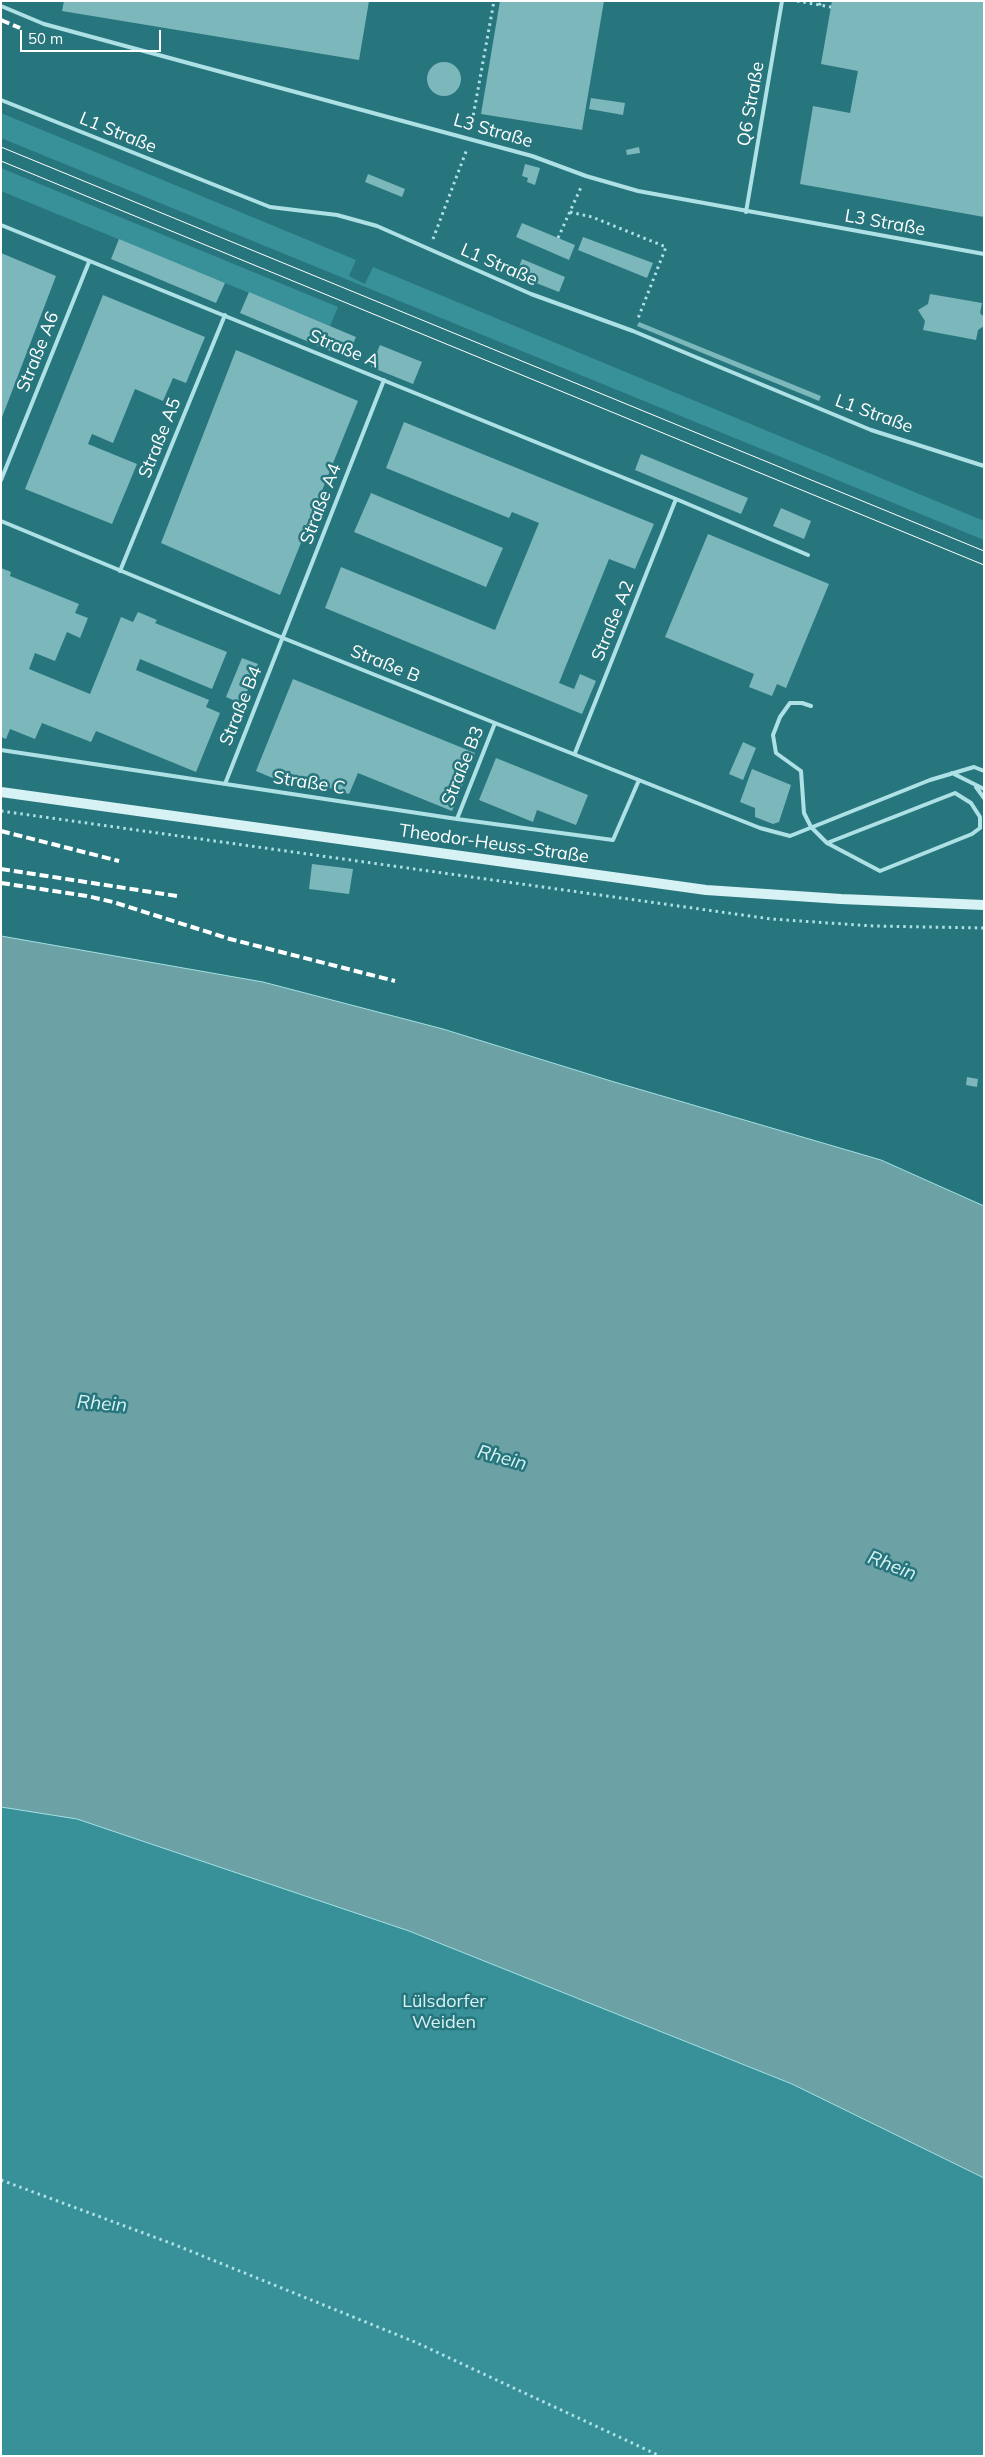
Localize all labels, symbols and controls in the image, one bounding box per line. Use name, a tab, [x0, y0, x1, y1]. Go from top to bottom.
scale bar	[22, 20, 164, 52]
text: 50 m	[28, 29, 63, 48]
street label: Q6 Straße	[733, 60, 769, 148]
street label: L1 Straße	[76, 108, 160, 158]
street label: L3 Straße	[451, 109, 535, 153]
street label: L3 Straße	[843, 205, 927, 241]
street label: L1 Straße	[457, 239, 541, 291]
street label: Straße A6	[12, 309, 64, 395]
street label: Straße A	[306, 325, 382, 373]
street label: L1 Straße	[832, 390, 916, 438]
street label: Straße A5	[134, 395, 186, 481]
street label: Straße A4	[296, 461, 346, 547]
street label: Straße A2	[587, 578, 639, 664]
street label: Straße B	[347, 640, 423, 688]
street label: Straße B4	[215, 663, 267, 749]
street label: Straße B3	[437, 723, 489, 809]
street label: Straße C	[271, 767, 347, 799]
street label: Theodor-Heuss-Straße	[398, 820, 590, 868]
water label: Rhein	[76, 1391, 128, 1417]
water label: Rhein	[475, 1440, 529, 1476]
water label: Rhein	[864, 1546, 920, 1586]
park label: Lülsdorfer Weiden	[402, 1991, 486, 2034]

